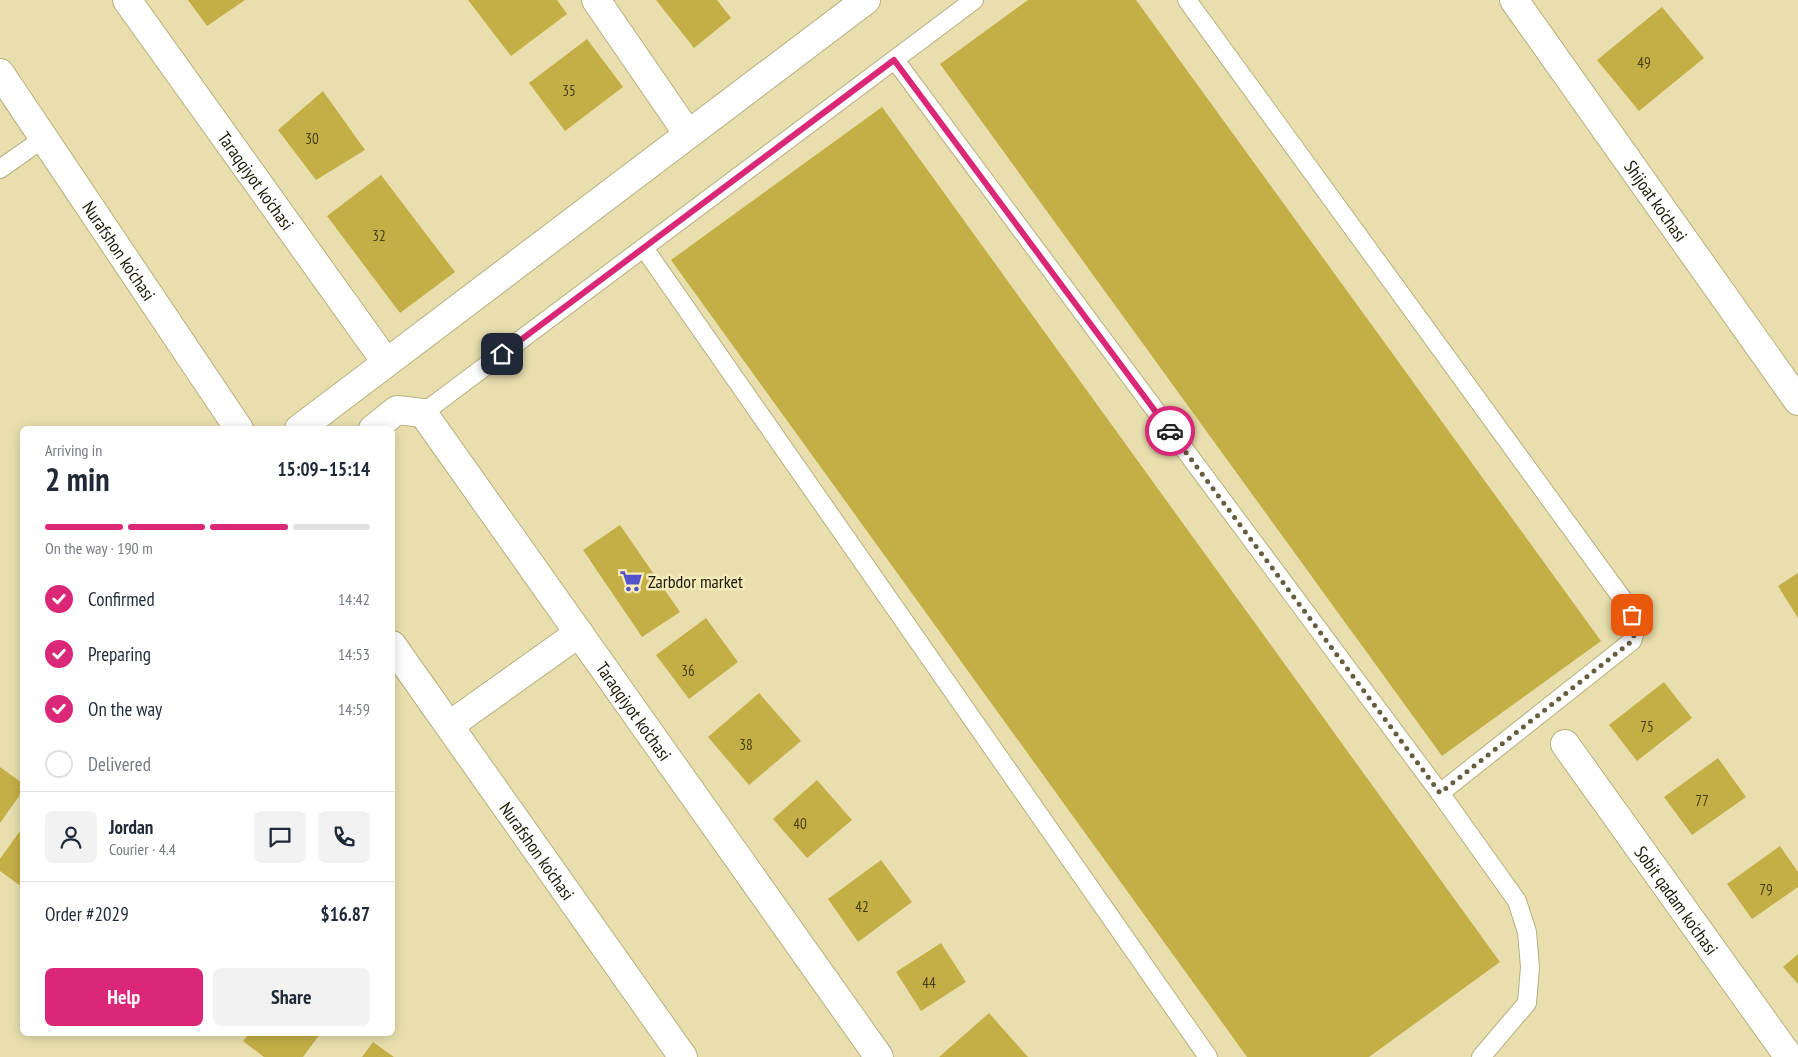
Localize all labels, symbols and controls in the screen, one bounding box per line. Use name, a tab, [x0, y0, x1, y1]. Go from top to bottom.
house number: 49	[1637, 53, 1651, 72]
house number: 35	[562, 81, 576, 100]
street label: Taraqqiyot ko'chasi	[213, 127, 299, 234]
house number: 30	[305, 129, 319, 148]
street label: Shijoat ko'chasi	[1620, 156, 1693, 246]
street label: Nurafshon ko'chasi	[78, 197, 161, 305]
house number: 32	[372, 226, 386, 245]
pin	[481, 333, 523, 375]
icon: home	[488, 340, 516, 368]
courier	[1145, 406, 1195, 456]
icon: car	[1156, 417, 1184, 445]
text: Arriving in	[45, 440, 102, 460]
text: 15:09–15:14	[277, 457, 370, 481]
text: 2 min	[45, 458, 110, 500]
text: On the way · 190 m	[45, 538, 153, 558]
supermarket icon: Zarbdor market	[618, 568, 644, 594]
place label: Zarbdor market	[648, 570, 743, 593]
icon: check	[45, 585, 73, 613]
text: Confirmed	[88, 587, 155, 611]
text: 14:42	[338, 589, 370, 609]
pin	[1611, 594, 1653, 636]
icon: bag	[1618, 601, 1646, 629]
icon: check	[45, 640, 73, 668]
text: Preparing	[88, 642, 151, 666]
text: 14:53	[338, 644, 370, 664]
street label: Taraqqiyot ko'chasi	[591, 657, 677, 765]
house number: 36	[681, 661, 695, 680]
icon: check	[45, 695, 73, 723]
text: On the way	[88, 697, 162, 721]
text: 14:59	[338, 699, 370, 719]
house number: 75	[1640, 717, 1654, 736]
house number: 38	[739, 735, 753, 754]
text: Delivered	[88, 752, 151, 776]
house number: 77	[1695, 791, 1709, 810]
street label: Nurafshon ko'chasi	[495, 797, 580, 904]
button: person	[45, 811, 97, 863]
button: chat	[254, 811, 306, 863]
button: phone	[318, 811, 370, 863]
house number: 40	[793, 814, 807, 833]
text: Jordan	[109, 815, 153, 839]
text: Courier · 4.4	[109, 839, 176, 859]
street label: Sobit qadam ko'chasi	[1630, 841, 1724, 959]
house number: 79	[1759, 880, 1773, 899]
house number: 42	[855, 897, 869, 916]
text: Order #2029	[45, 902, 129, 926]
text: $16.87	[321, 902, 370, 926]
button: Help	[45, 968, 203, 1026]
button: Share	[213, 968, 370, 1026]
house number: 44	[922, 973, 936, 992]

